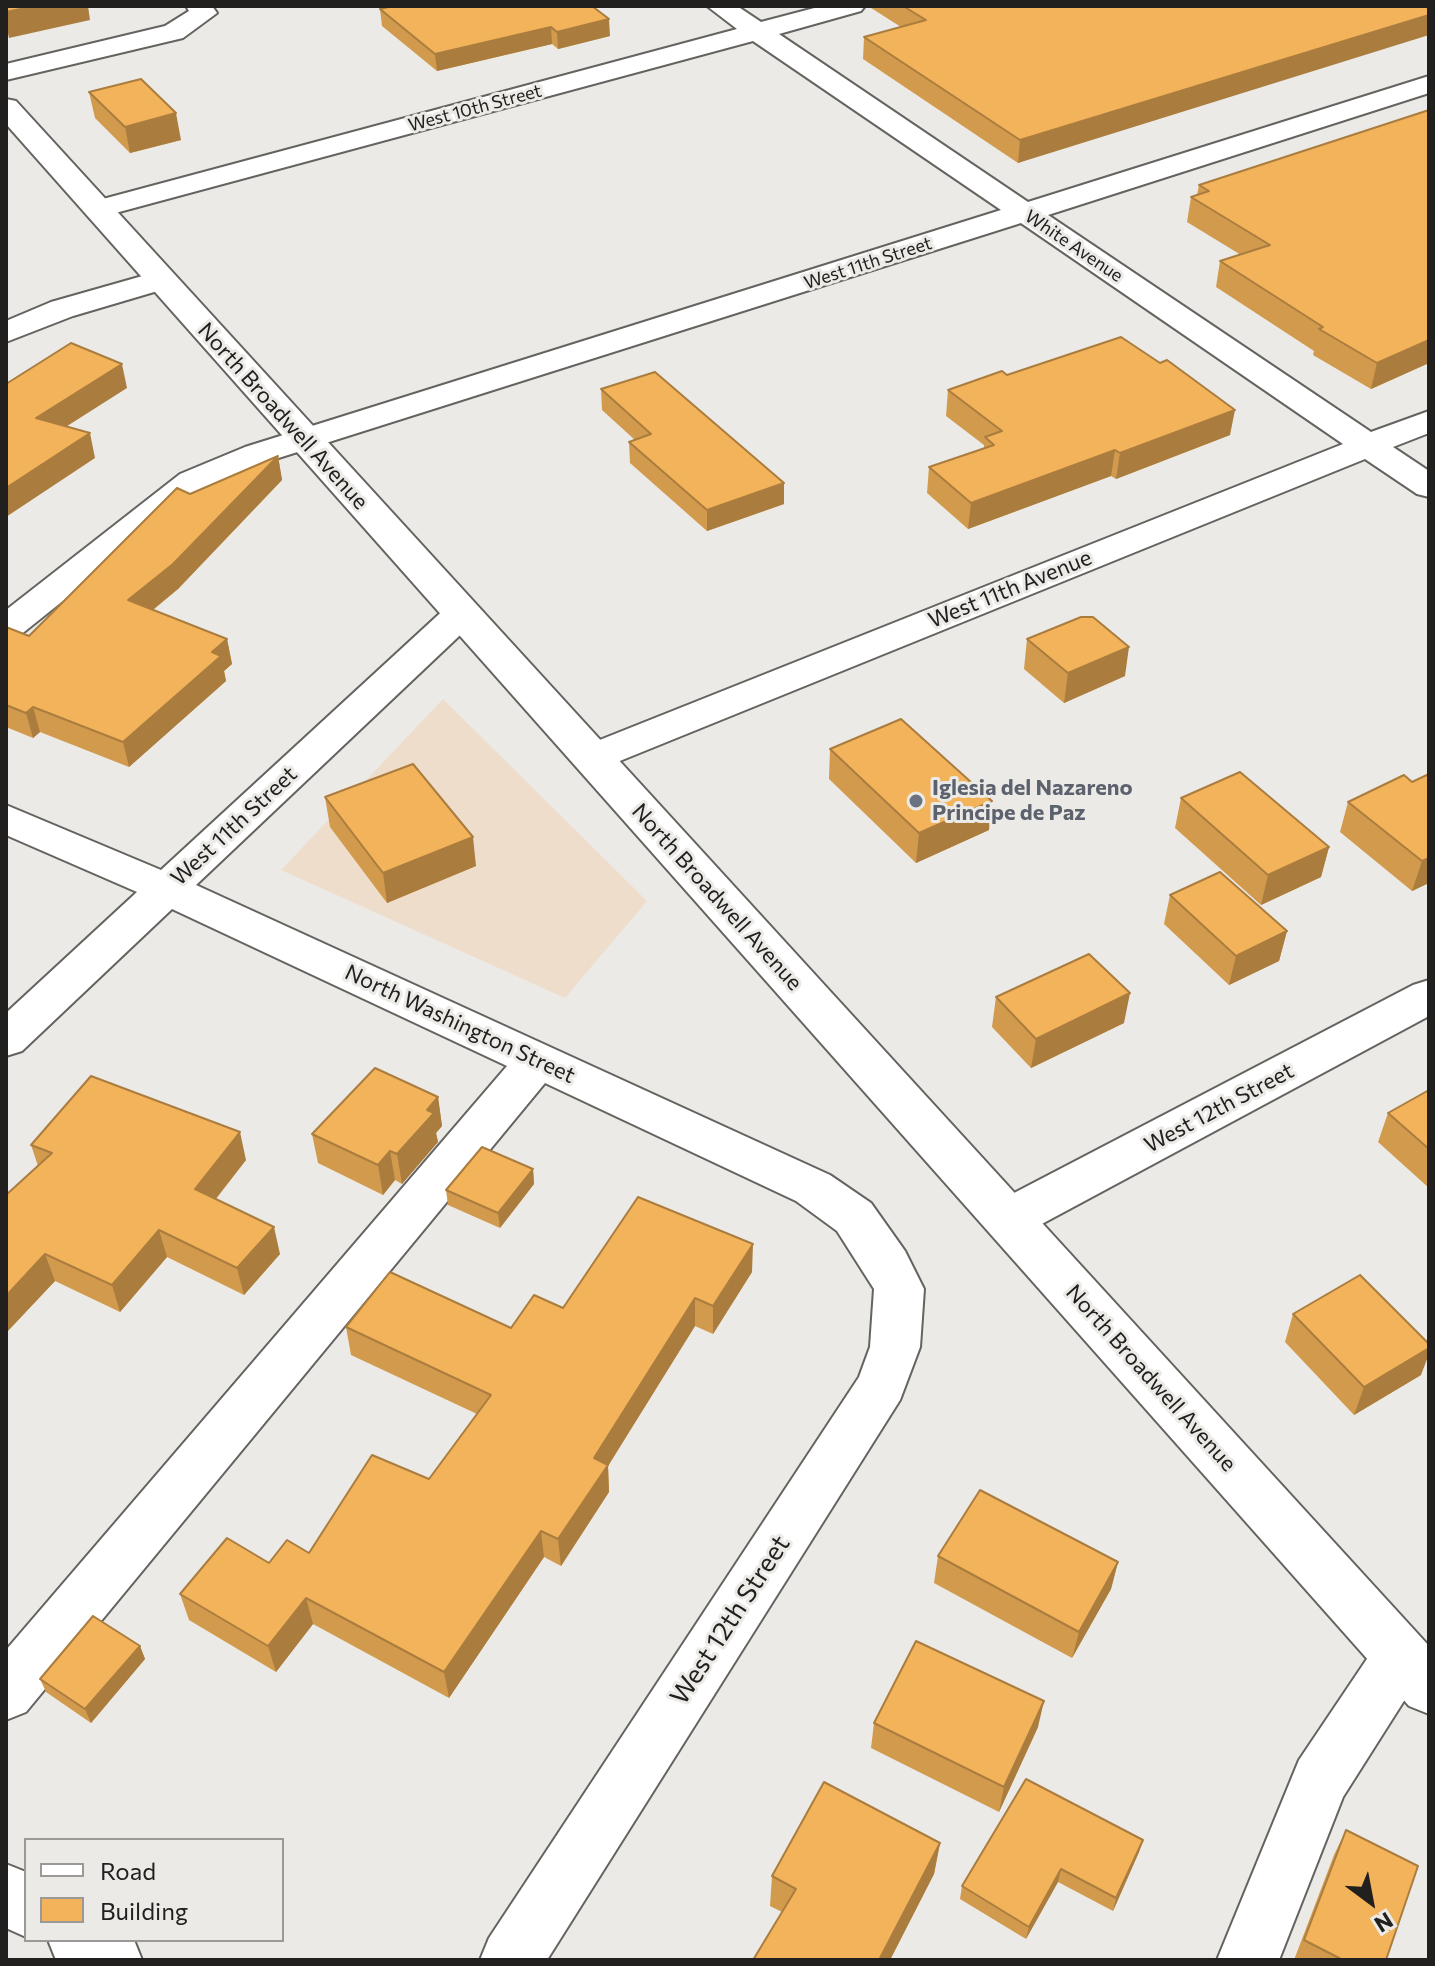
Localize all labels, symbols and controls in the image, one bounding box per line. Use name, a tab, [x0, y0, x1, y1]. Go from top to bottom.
street label: West 10th Street	[406, 80, 544, 136]
street label: White Avenue	[1021, 205, 1127, 287]
street label: West 11th Street	[801, 232, 935, 294]
street label: North Broadwell Avenue	[192, 317, 374, 515]
street label: West 11th Avenue	[925, 544, 1095, 634]
street label: West 11th Street	[166, 761, 302, 891]
place label: Iglesia del Nazareno Principe de Paz	[932, 775, 1133, 826]
marker: Iglesia del Nazareno Principe de Paz	[907, 792, 925, 810]
street label: North Broadwell Avenue	[626, 798, 808, 996]
street label: North Washington Street	[341, 959, 579, 1089]
street label: West 12th Street	[1140, 1058, 1298, 1158]
street label: North Broadwell Avenue	[1060, 1279, 1242, 1477]
street label: West 12th Street	[664, 1530, 796, 1710]
legend	[24, 1838, 284, 1942]
text: Road	[100, 1856, 156, 1885]
north arrow	[1331, 1862, 1411, 1942]
text: Building	[100, 1896, 188, 1925]
text: N	[1370, 1907, 1398, 1939]

